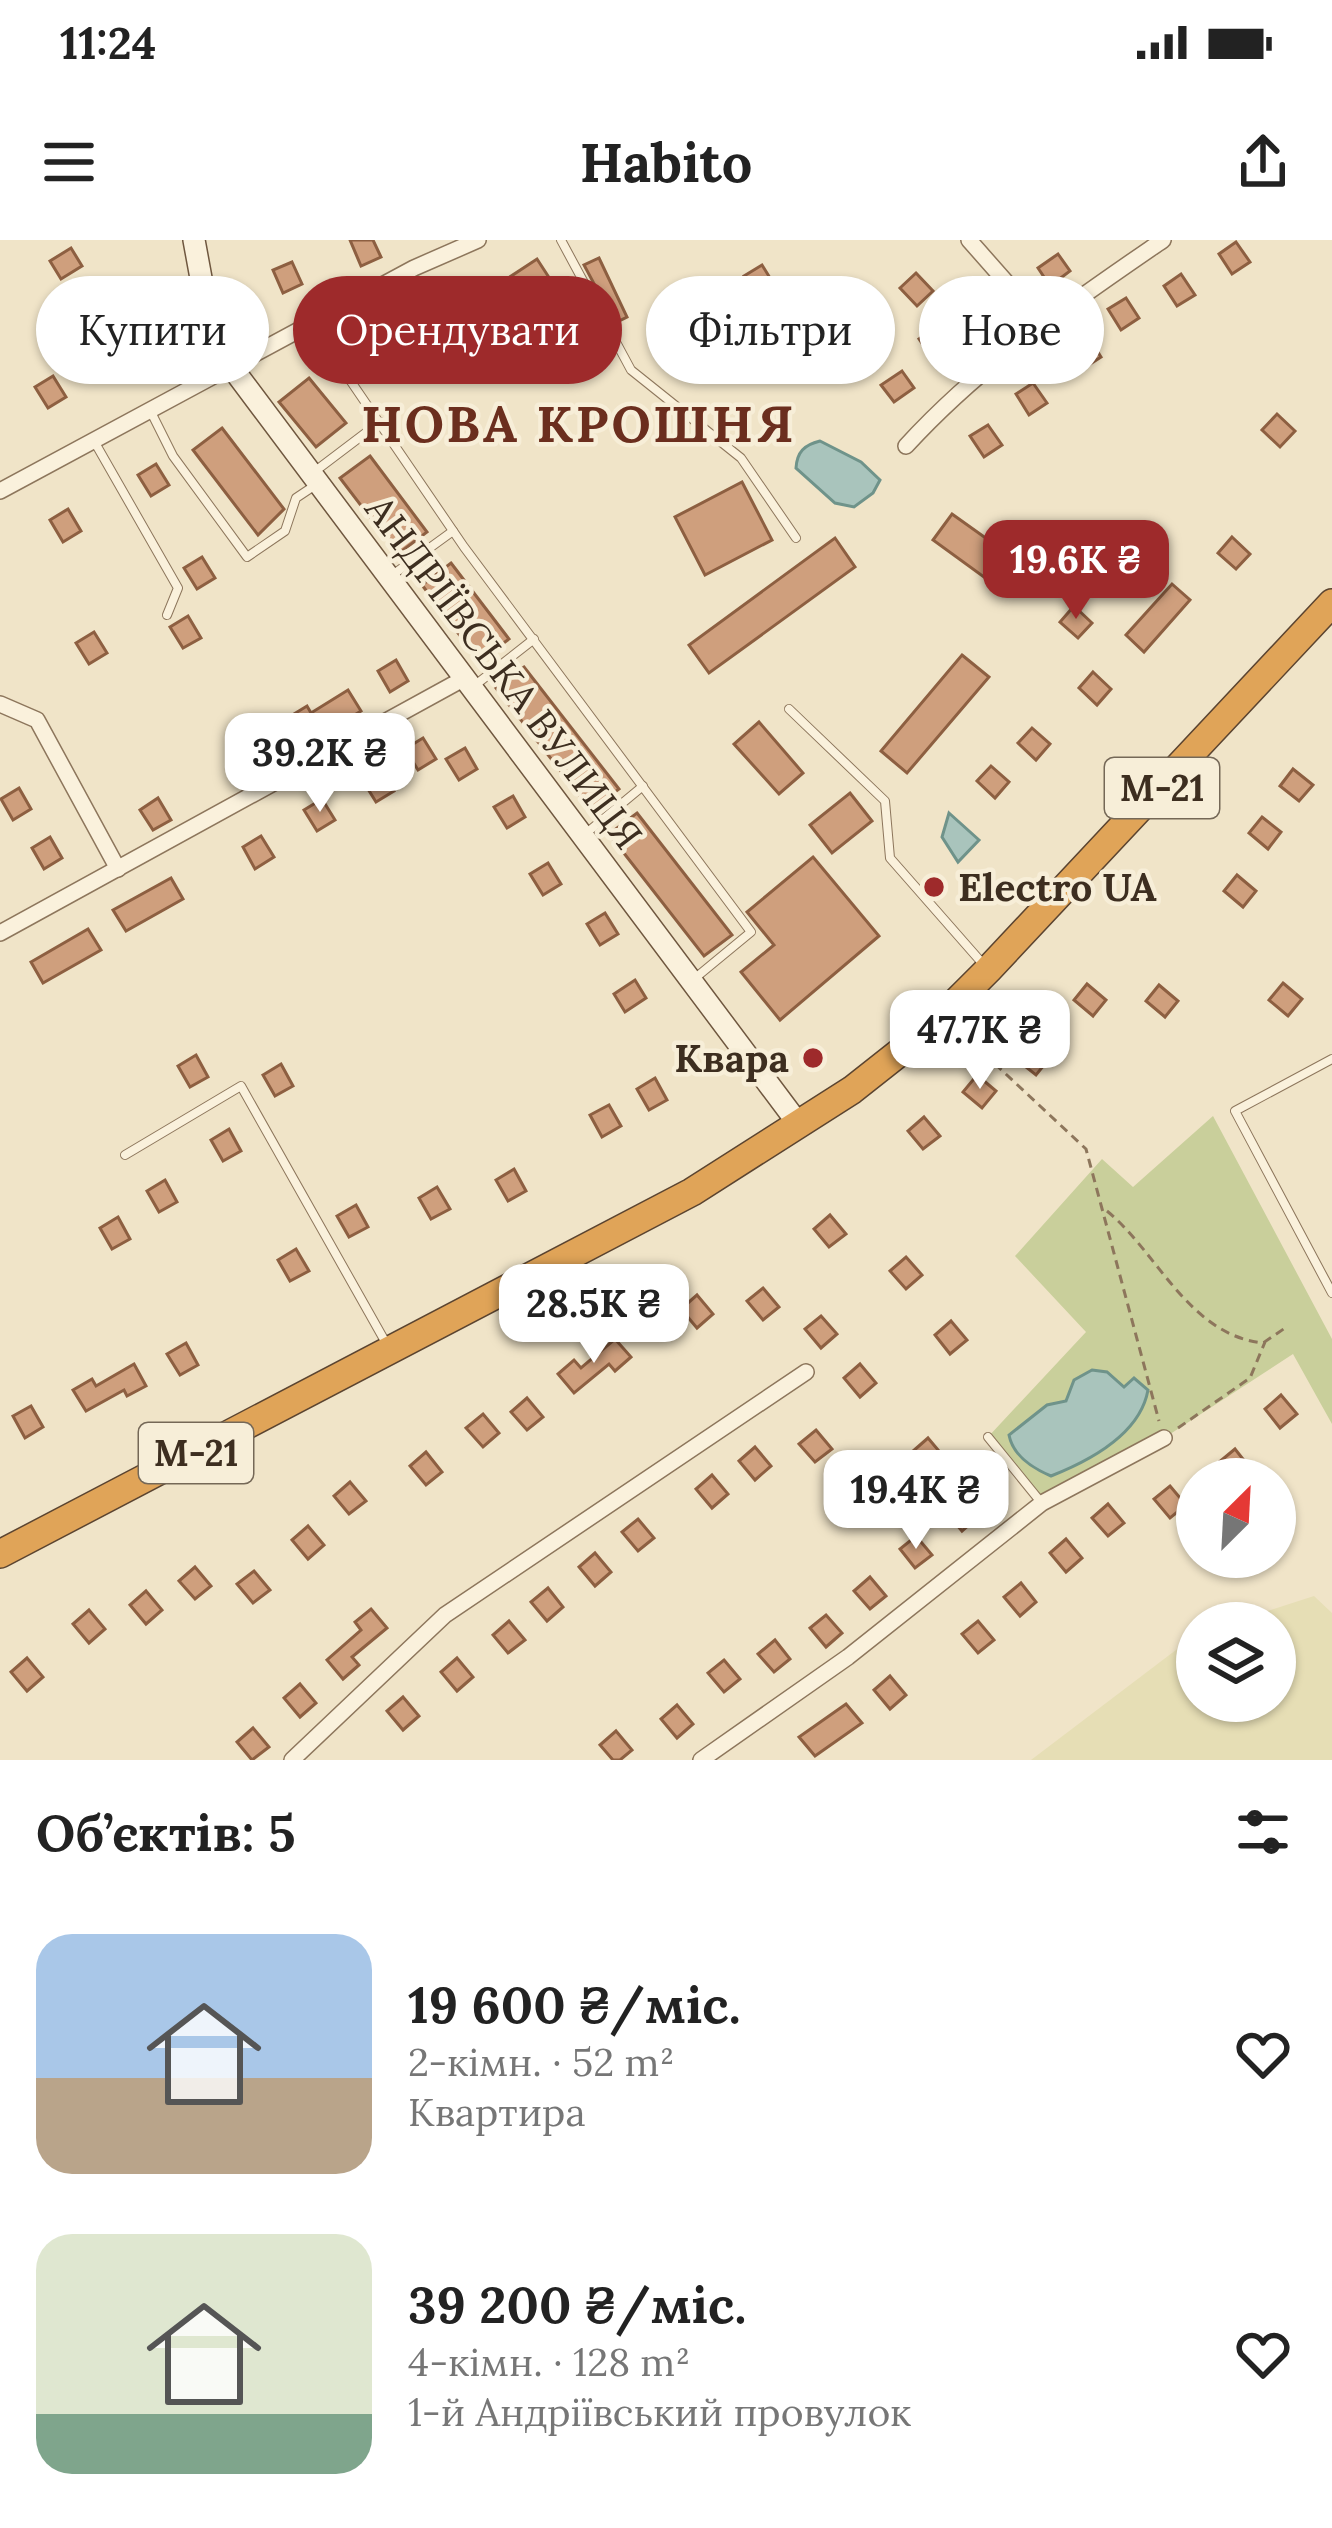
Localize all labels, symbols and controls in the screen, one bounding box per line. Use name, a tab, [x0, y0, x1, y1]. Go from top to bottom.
text: 11:24	[60, 14, 156, 71]
text: Habito	[580, 128, 752, 197]
icon: menu	[36, 129, 102, 195]
icon: share	[1230, 129, 1296, 195]
chip: Купити	[36, 276, 269, 384]
chip: Орендувати	[293, 276, 622, 384]
chip: Фільтри	[646, 276, 895, 384]
chip: Нове	[919, 276, 1104, 384]
district label: НОВА КРОШНЯ	[361, 391, 797, 456]
street label: АНДРІЇВСЬКА ВУЛИЦЯ	[354, 484, 653, 859]
pin: 19.6K ₴	[965, 520, 1187, 622]
text: 19.6K ₴	[1010, 534, 1142, 584]
pin: 39.2K ₴	[209, 713, 431, 815]
text: 39.2K ₴	[252, 727, 388, 777]
road number: М-21	[1105, 758, 1219, 818]
place label: Electro UA	[958, 862, 1157, 912]
marker: Electro UA	[921, 874, 947, 900]
pin: 47.7K ₴	[869, 990, 1091, 1092]
text: 47.7K ₴	[917, 1004, 1043, 1054]
place label: Квара	[674, 1033, 789, 1083]
marker: Квара	[800, 1045, 826, 1071]
pin: 28.5K ₴	[483, 1264, 705, 1366]
text: 28.5K ₴	[526, 1278, 662, 1328]
road number: М-21	[139, 1423, 253, 1483]
pin: 19.4K ₴	[805, 1450, 1027, 1552]
north arrow	[1176, 1458, 1296, 1578]
map controls	[1176, 1458, 1296, 1722]
text: 19.4K ₴	[851, 1464, 981, 1514]
button: layers	[1176, 1602, 1296, 1722]
icon: filters	[1230, 1799, 1296, 1865]
text: Об’єктів: 5	[36, 1800, 296, 1865]
text: 19 600 ₴/міс.	[408, 1972, 741, 2037]
icon: home	[132, 1982, 276, 2126]
icon: heart	[1230, 2021, 1296, 2087]
text: 2-кімн. · 52 m²	[408, 2037, 674, 2087]
text: Квартира	[408, 2087, 586, 2137]
text: 39 200 ₴/міс.	[408, 2272, 746, 2337]
icon: home	[132, 2282, 276, 2426]
icon: heart	[1230, 2321, 1296, 2387]
text: 4-кімн. · 128 m²	[408, 2337, 690, 2387]
text: 1-й Андріївський провулок	[408, 2387, 911, 2437]

